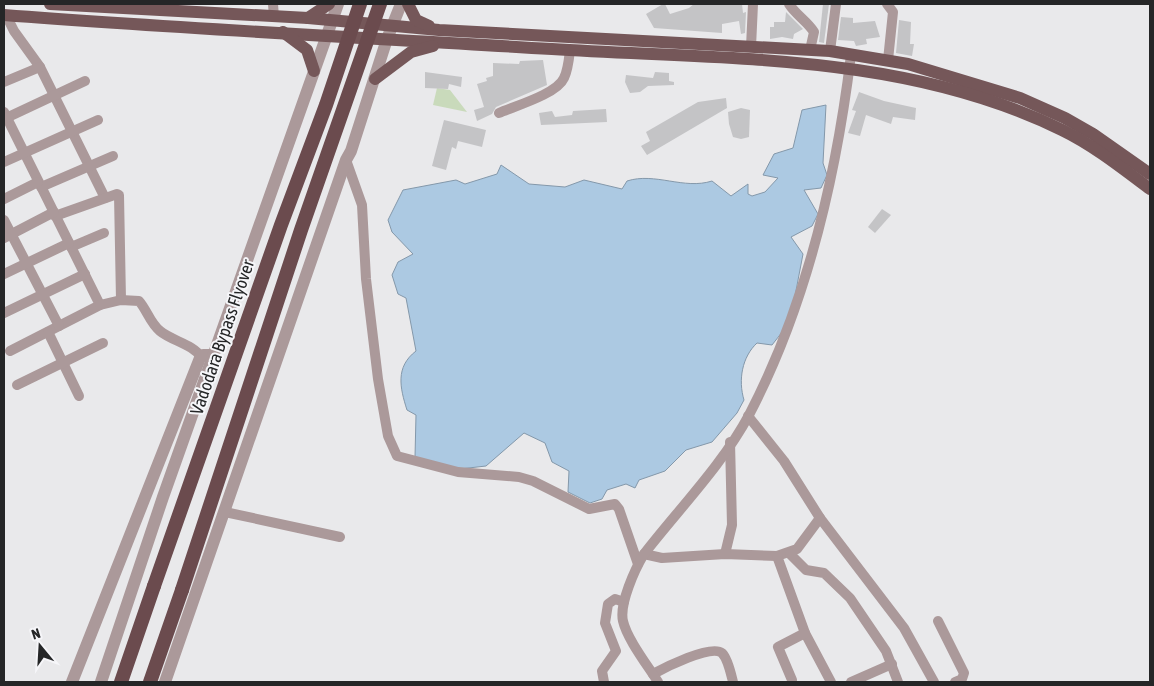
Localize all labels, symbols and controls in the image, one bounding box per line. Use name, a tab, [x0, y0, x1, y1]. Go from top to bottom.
street label: Vadodara Bypass Flyover	[186, 256, 259, 417]
north arrow	[15, 621, 65, 671]
text: N	[30, 625, 42, 643]

